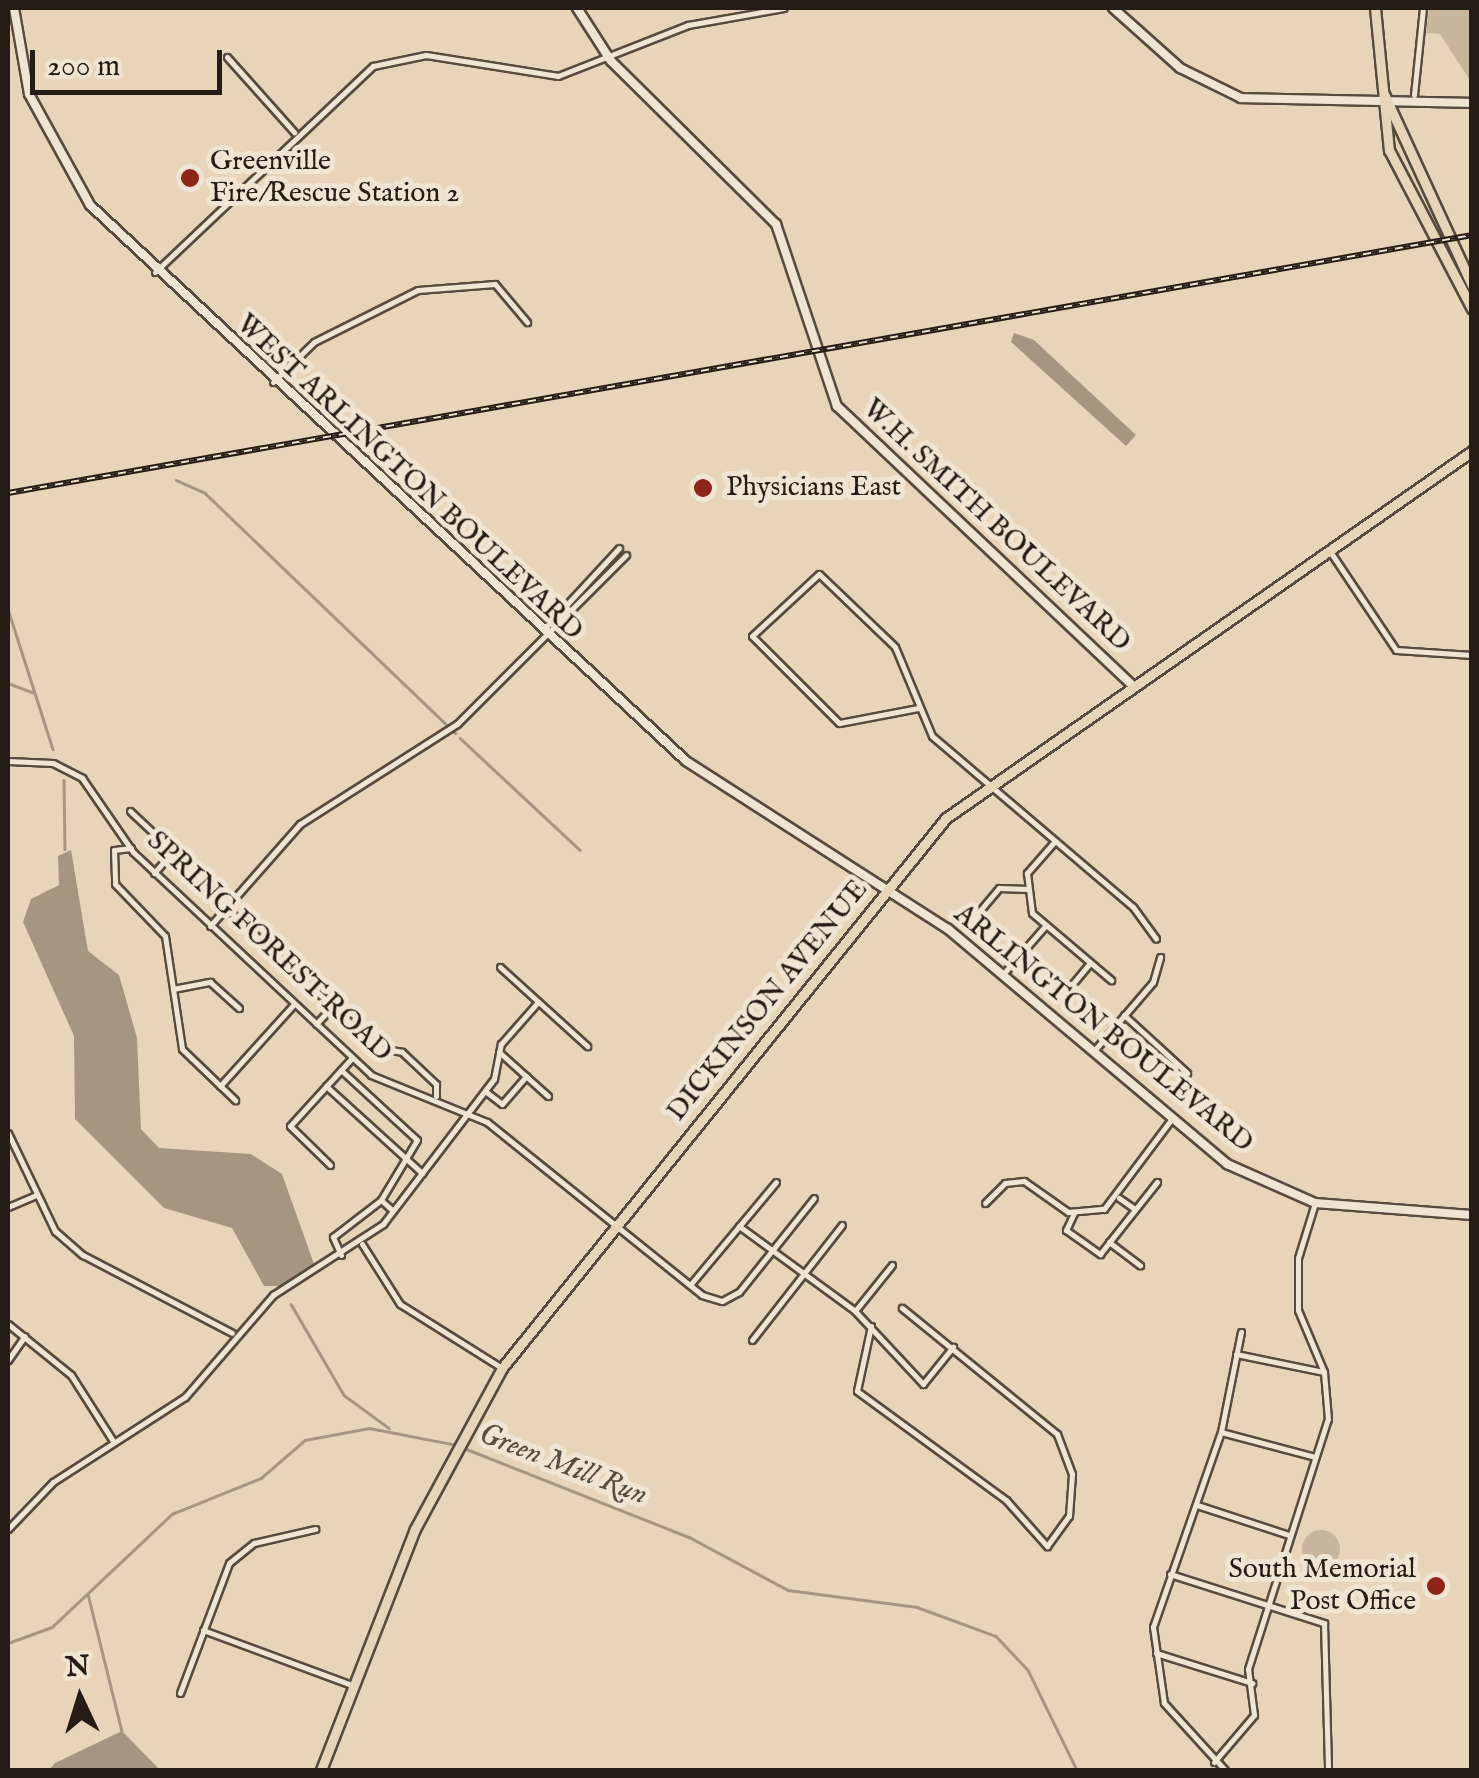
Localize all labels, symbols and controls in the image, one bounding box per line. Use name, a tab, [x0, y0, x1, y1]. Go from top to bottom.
scale bar	[35, 30, 228, 92]
text: 200 m	[47, 48, 120, 86]
place label: Greenville Fire/Rescue Station 2	[210, 145, 459, 211]
marker: Greenville Fire/Rescue Station 2	[179, 167, 201, 189]
street label: WEST ARLINGTON BOULEVARD	[229, 308, 589, 648]
street label: W.H. SMITH BOULEVARD	[855, 393, 1137, 659]
place label: Physicians East	[726, 471, 901, 505]
marker: Physicians East	[690, 475, 716, 501]
street label: SPRING FOREST ROAD	[140, 825, 398, 1069]
street label: DICKINSON AVENUE	[660, 874, 876, 1128]
street label: ARLINGTON BOULEVARD	[947, 898, 1259, 1160]
water label: Green Mill Run	[474, 1416, 652, 1514]
place label: South Memorial Post Office	[1229, 1553, 1416, 1619]
marker: South Memorial Post Office	[1425, 1575, 1447, 1597]
north arrow	[30, 1648, 130, 1748]
text: N	[65, 1649, 91, 1686]

